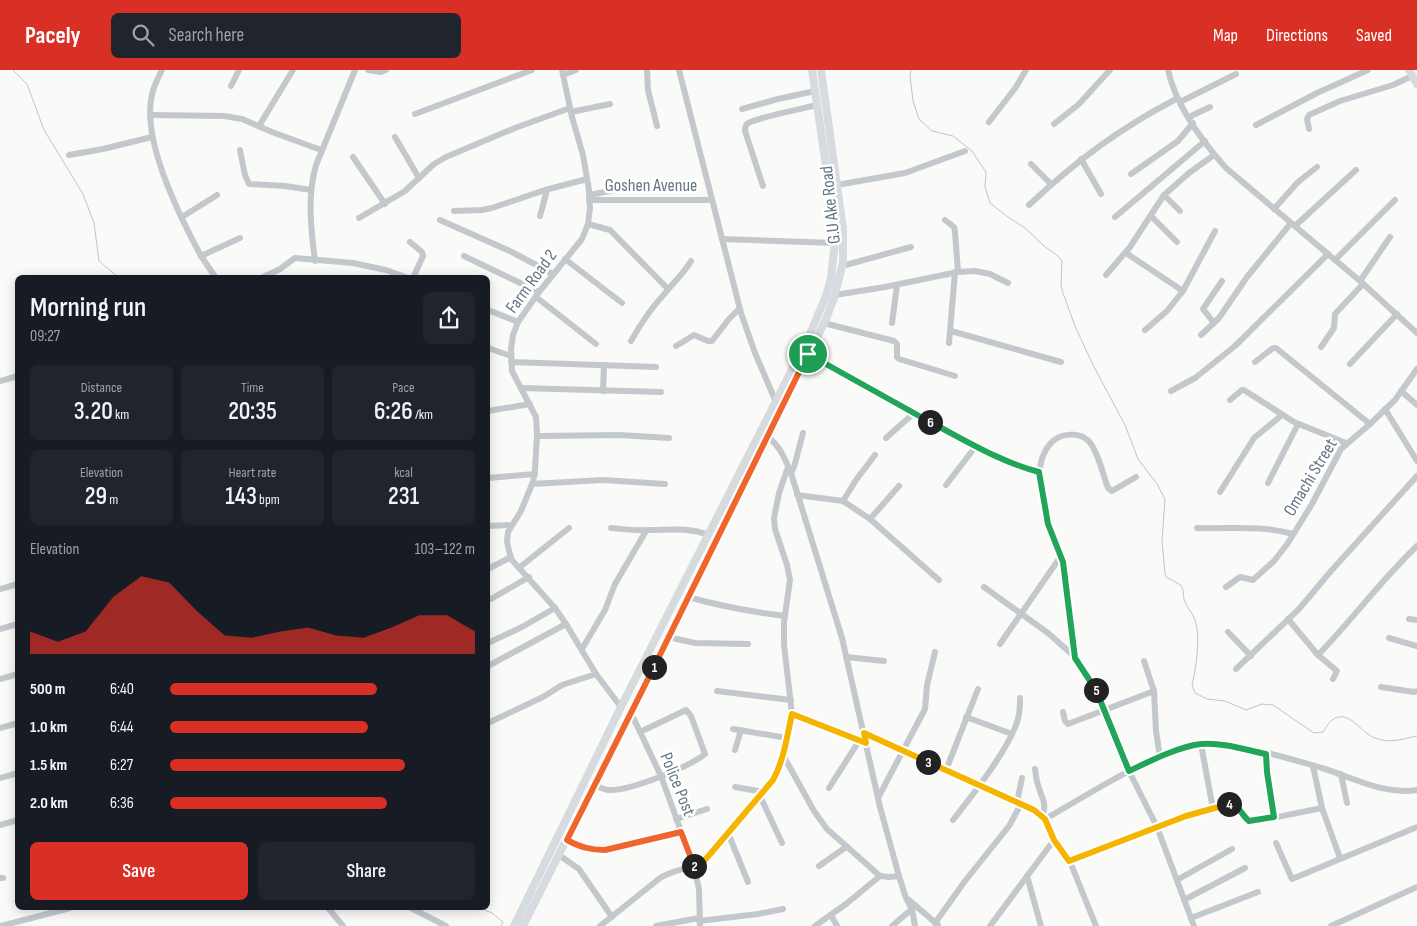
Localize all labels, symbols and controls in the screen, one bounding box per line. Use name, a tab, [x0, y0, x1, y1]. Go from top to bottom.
search box	[111, 13, 461, 58]
text: Pacely	[25, 21, 81, 50]
icon: search	[129, 21, 157, 49]
text: Search here	[169, 24, 244, 47]
text: Map	[1213, 25, 1238, 46]
text: Directions	[1266, 25, 1328, 46]
text: Saved	[1356, 25, 1392, 46]
street label: G.U Ake Road	[816, 165, 845, 245]
street label: Goshen Avenue	[605, 175, 697, 196]
street label: Farm Road 2	[501, 245, 561, 317]
text: Morning run	[30, 291, 146, 324]
button: share	[423, 292, 475, 344]
text: 09:27	[30, 327, 60, 346]
pin	[787, 333, 829, 375]
icon: arrive	[794, 340, 822, 368]
text: Distance	[81, 379, 122, 396]
text: Time	[241, 379, 264, 396]
text: Pace	[392, 379, 415, 396]
text: 3.20	[74, 396, 113, 427]
text: 20:35	[228, 396, 277, 427]
text: 6:26	[374, 396, 413, 427]
text: km	[113, 406, 129, 423]
text: /km	[413, 406, 433, 423]
pin: 6	[918, 410, 942, 434]
text: 6	[927, 414, 934, 431]
street label: Omachi Street	[1279, 434, 1342, 520]
text: Elevation	[80, 464, 123, 481]
text: Heart rate	[229, 464, 276, 481]
text: kcal	[394, 464, 413, 481]
text: 29	[85, 481, 107, 512]
text: 143	[225, 481, 257, 512]
text: 231	[388, 481, 419, 512]
text: m	[107, 491, 118, 508]
text: bpm	[257, 491, 280, 508]
text: Elevation	[30, 540, 79, 559]
text: 103–122 m	[415, 540, 475, 559]
pin: 1	[642, 654, 666, 680]
text: 1	[652, 659, 657, 676]
pin: 5	[1084, 678, 1108, 702]
text: 500 m	[30, 680, 65, 699]
text: 6:40	[110, 680, 134, 699]
text: 5	[1093, 682, 1100, 699]
text: 1.0 km	[30, 718, 67, 737]
text: 6:44	[110, 718, 133, 737]
street label: Police Post	[655, 749, 700, 819]
pin: 3	[916, 750, 940, 774]
text: 3	[925, 754, 932, 771]
text: 1.5 km	[30, 756, 67, 775]
text: 6:27	[110, 756, 133, 775]
pin: 4	[1216, 792, 1242, 816]
text: 2.0 km	[30, 794, 68, 813]
text: 6:36	[110, 794, 134, 813]
text: 4	[1226, 796, 1233, 813]
button: Save	[30, 842, 248, 900]
button: Share	[258, 842, 475, 900]
pin: 2	[682, 854, 706, 878]
text: 2	[691, 858, 698, 875]

